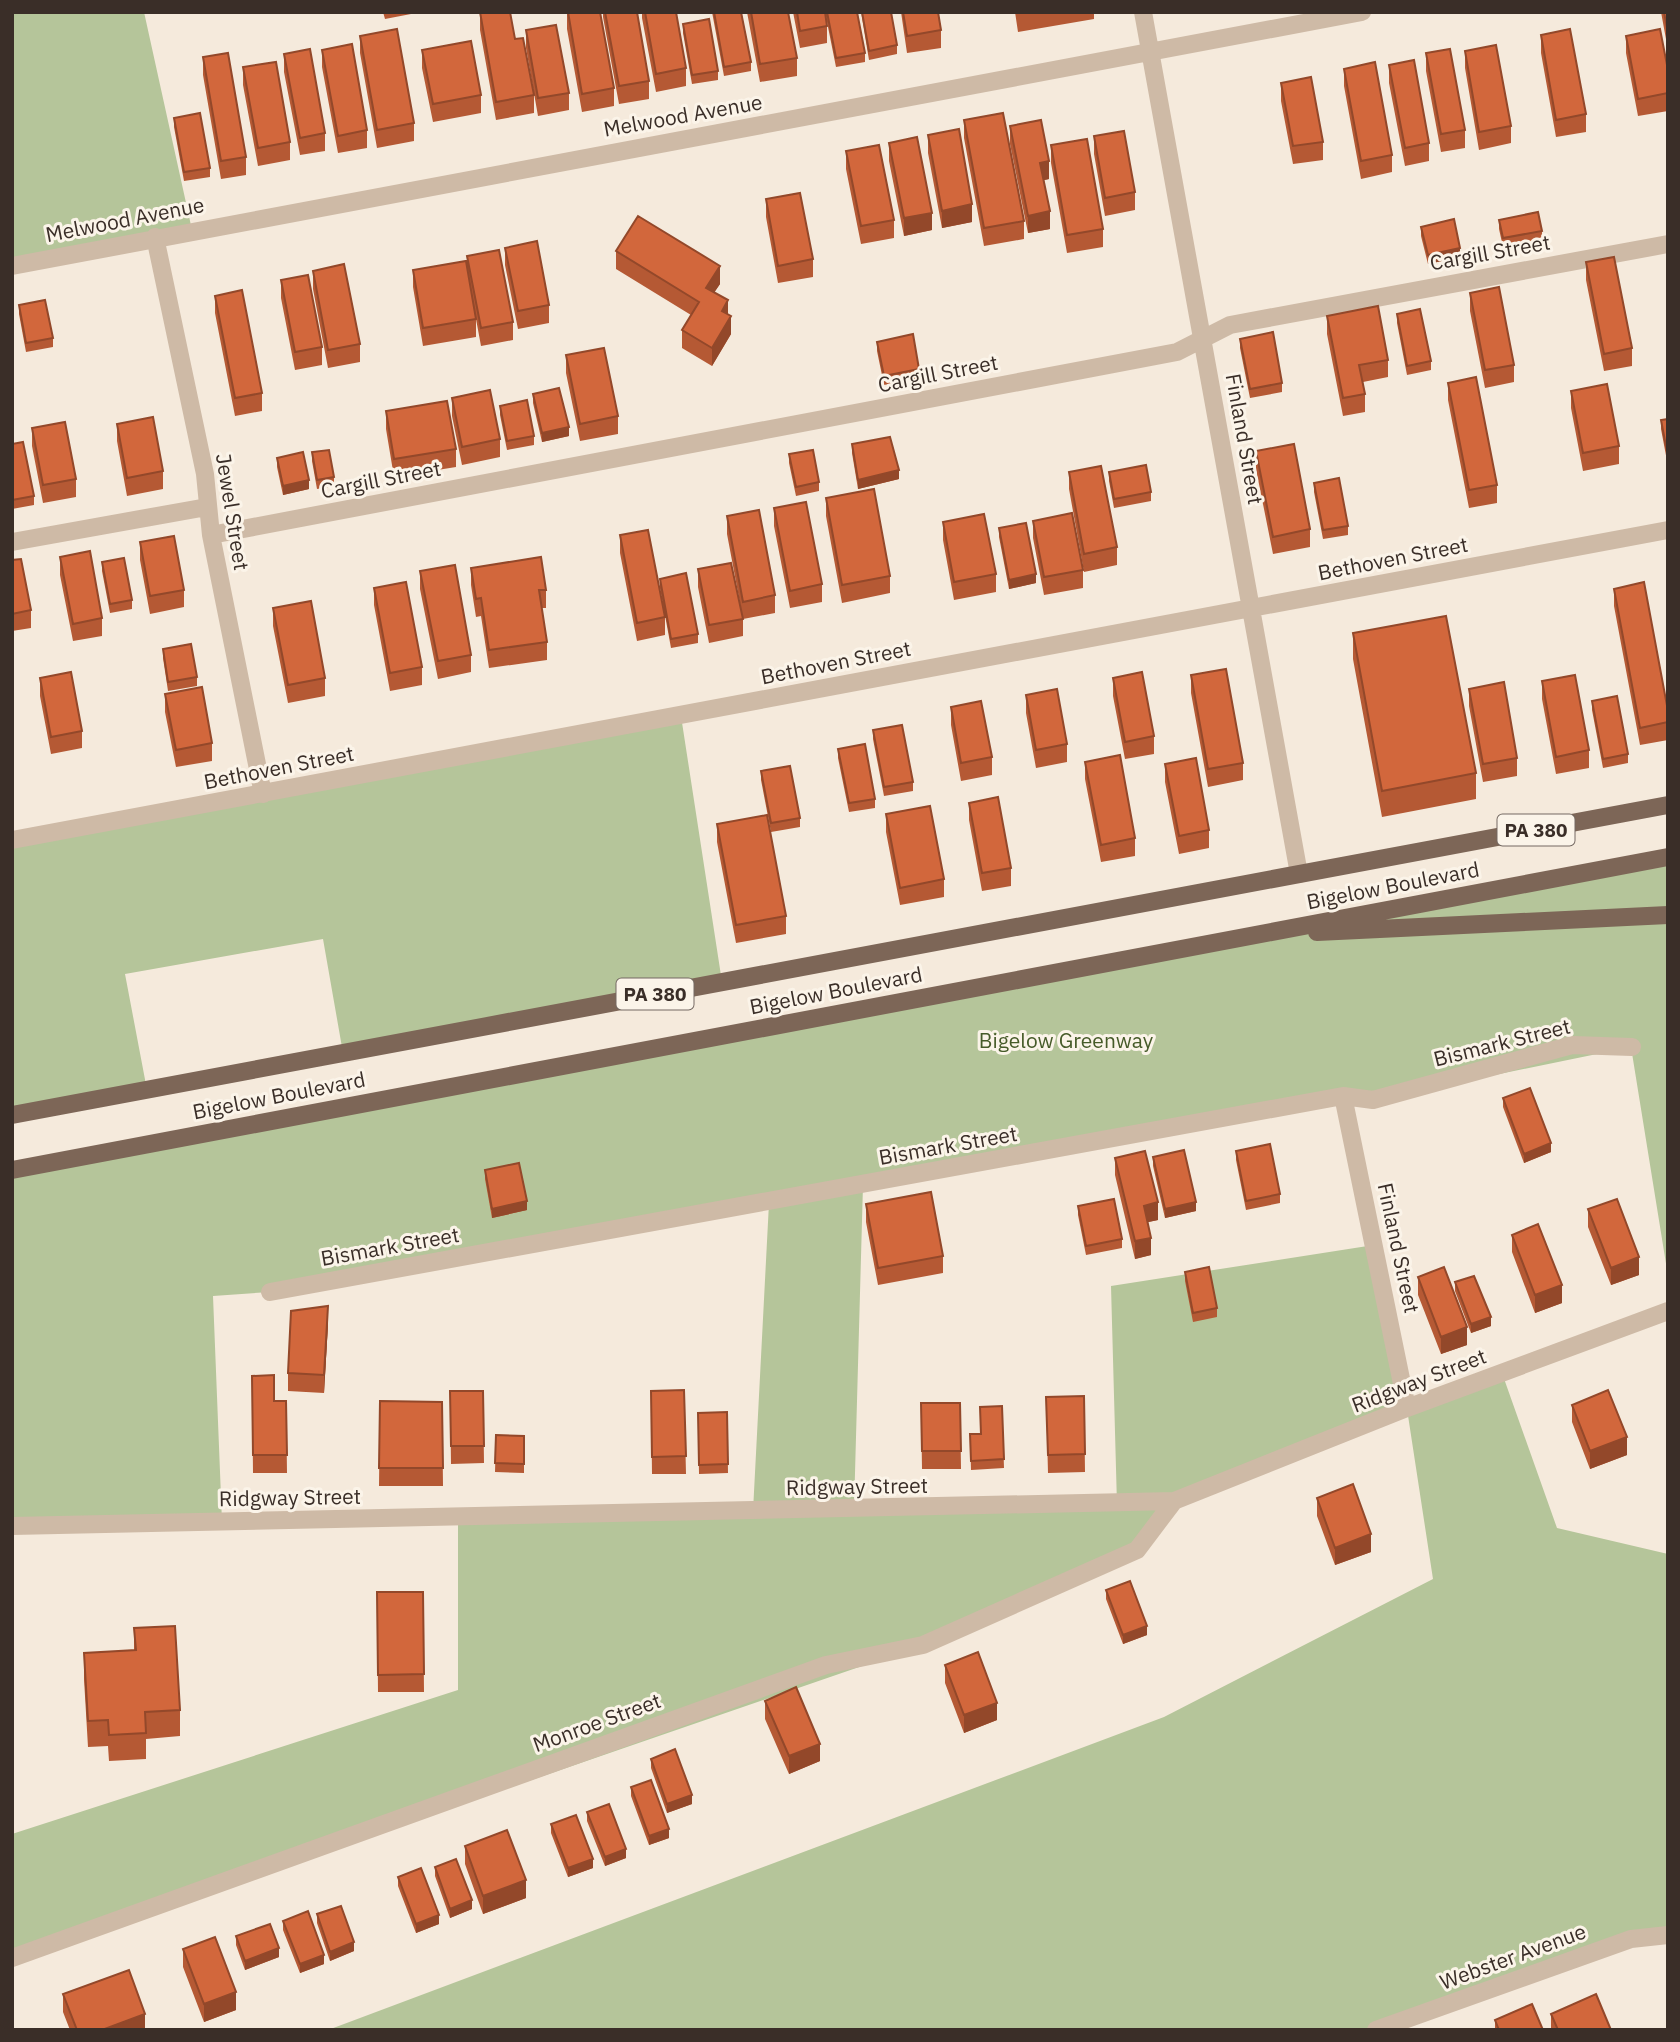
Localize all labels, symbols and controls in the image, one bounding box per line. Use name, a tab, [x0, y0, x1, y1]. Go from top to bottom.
street label: Melwood Avenue	[601, 87, 765, 143]
street label: Melwood Avenue	[43, 190, 207, 248]
street label: Cargill Street	[1427, 228, 1552, 276]
street label: Cargill Street	[875, 348, 1000, 398]
street label: Finland Street	[1220, 371, 1270, 507]
street label: Jewel Street	[210, 451, 256, 572]
street label: Cargill Street	[318, 454, 443, 504]
street label: Bethoven Street	[1315, 530, 1470, 586]
street label: Bethoven Street	[758, 634, 913, 690]
street label: Bethoven Street	[201, 739, 356, 795]
road number: PA 380	[1498, 814, 1574, 846]
street label: Bigelow Boulevard	[1304, 855, 1482, 916]
street label: Bigelow Boulevard	[747, 960, 925, 1021]
road number: PA 380	[616, 978, 694, 1010]
street label: Bismark Street	[1430, 1012, 1573, 1073]
park label: Bigelow Greenway	[979, 1026, 1154, 1054]
street label: Bigelow Boulevard	[190, 1065, 368, 1126]
street label: Bismark Street	[876, 1119, 1019, 1171]
street label: Finland Street	[1372, 1180, 1426, 1316]
street label: Bismark Street	[318, 1220, 461, 1272]
street label: Ridgway Street	[1347, 1342, 1490, 1419]
street label: Ridgway Street	[786, 1471, 928, 1501]
street label: Ridgway Street	[219, 1482, 361, 1512]
street label: Monroe Street	[529, 1686, 665, 1758]
street label: Webster Avenue	[1436, 1917, 1590, 1996]

